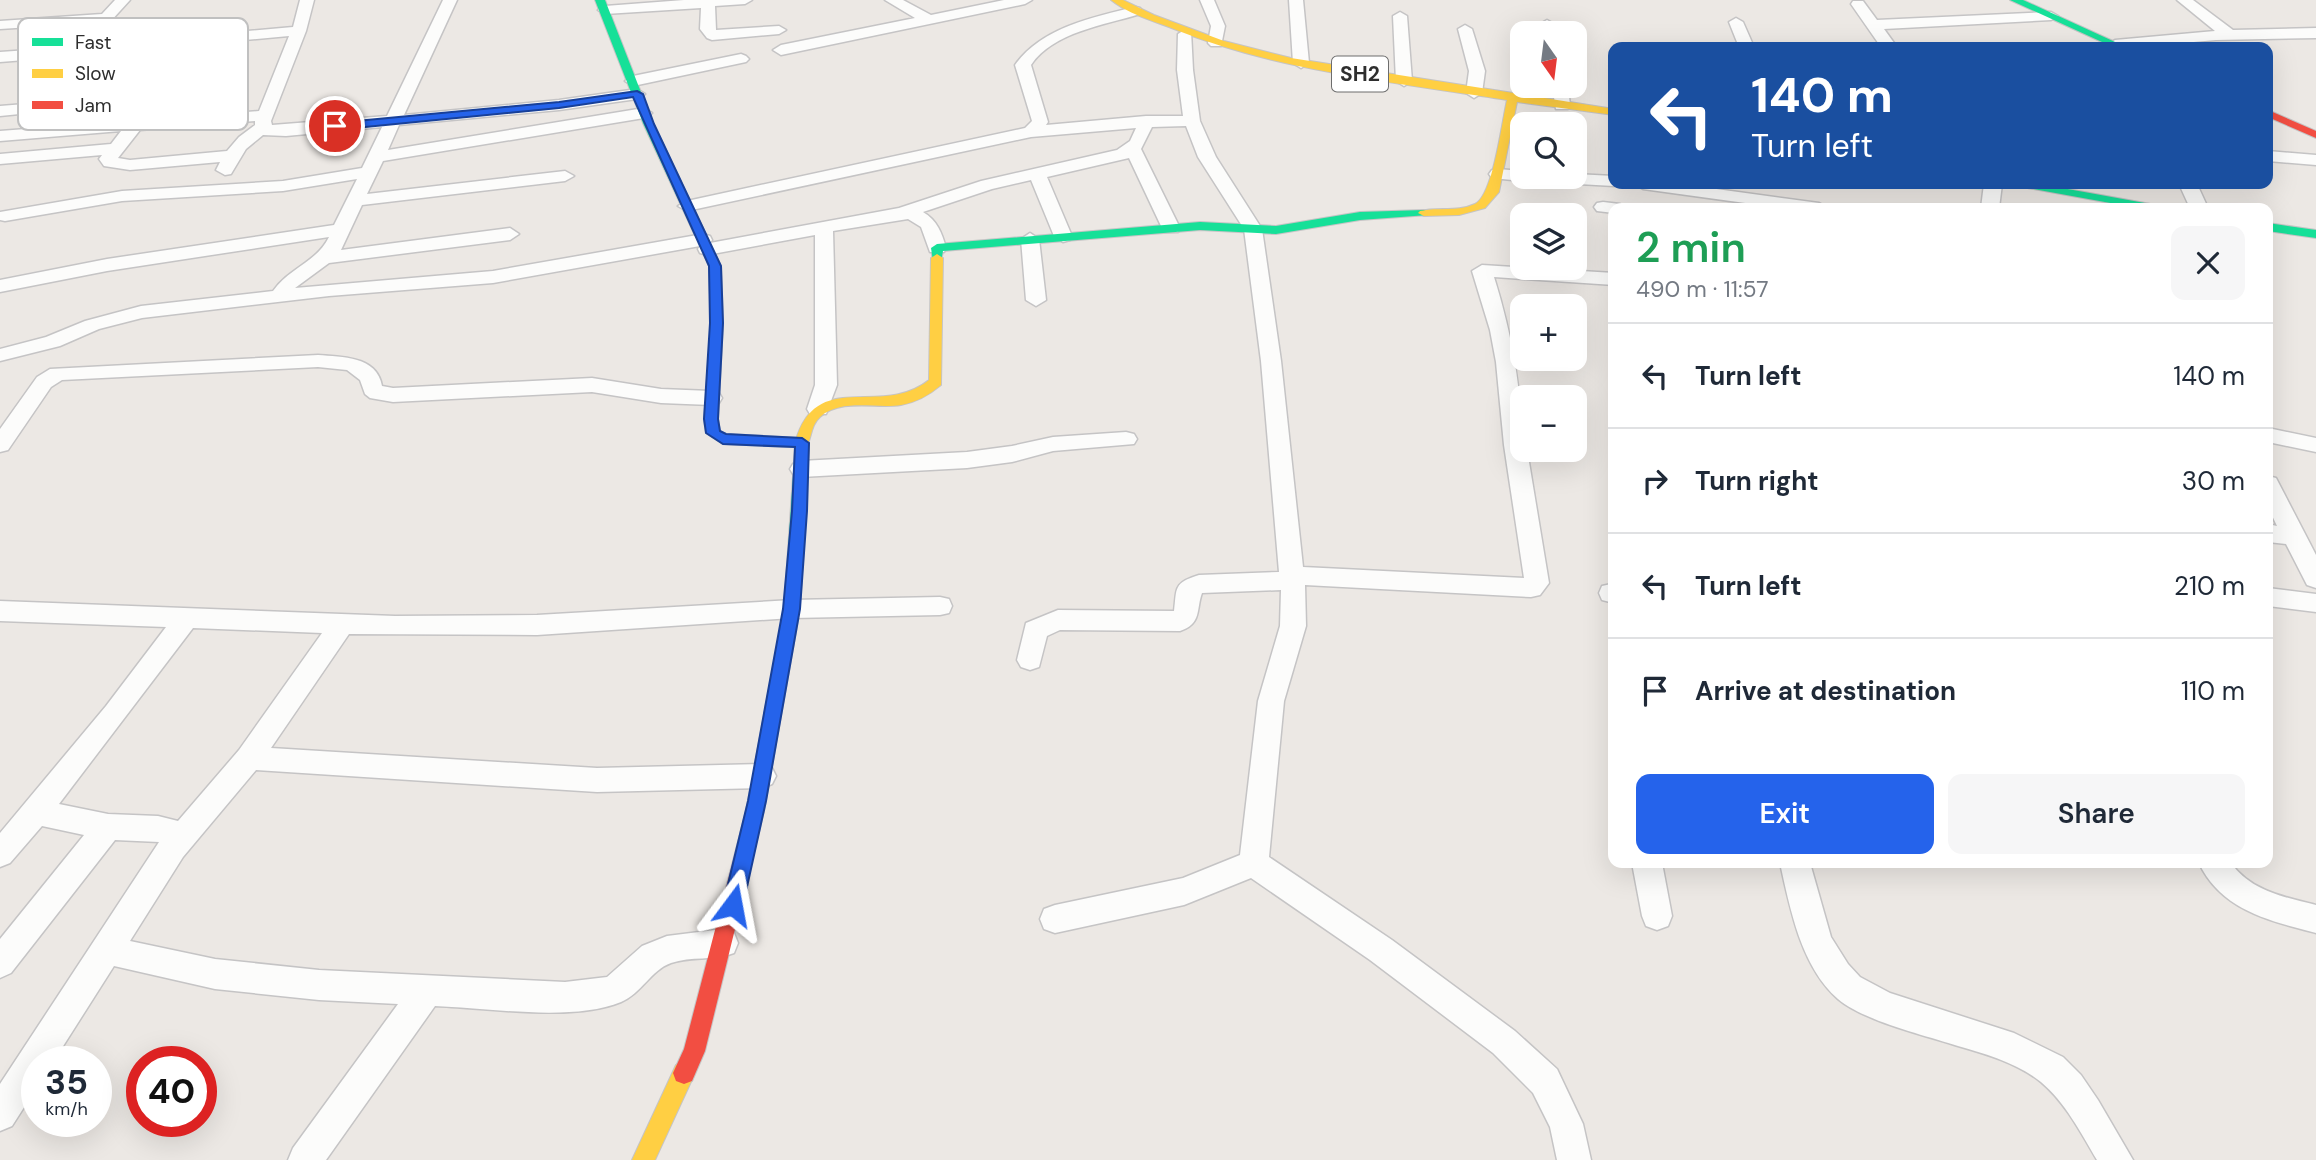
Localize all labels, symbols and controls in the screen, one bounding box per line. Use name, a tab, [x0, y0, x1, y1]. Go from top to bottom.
legend	[18, 18, 248, 130]
north arrow	[1510, 21, 1587, 98]
map controls	[1510, 21, 1587, 462]
text: Fast	[75, 30, 111, 55]
road number: SH2	[1332, 56, 1388, 92]
text: Slow	[75, 61, 116, 86]
text: 140 m	[1751, 63, 1893, 127]
icon: left	[1636, 70, 1727, 161]
text: Jam	[75, 93, 112, 118]
pin	[305, 96, 365, 156]
icon: arrive	[316, 107, 354, 145]
button: search	[1510, 112, 1587, 189]
text: Turn left	[1751, 125, 1873, 167]
button: layers	[1510, 203, 1587, 280]
text: 2 min	[1636, 220, 1746, 275]
button: close	[2171, 226, 2245, 300]
text: 490 m · 11:57	[1636, 274, 1768, 304]
button: +	[1510, 294, 1587, 371]
icon: left	[1636, 357, 1674, 395]
text: Turn left	[1695, 359, 1802, 393]
text: 140 m	[2173, 359, 2245, 393]
button: −	[1510, 385, 1587, 462]
icon: right	[1636, 462, 1674, 500]
text: Turn right	[1695, 464, 1819, 498]
text: 30 m	[2182, 464, 2245, 498]
icon: left	[1636, 567, 1674, 605]
text: Turn left	[1695, 569, 1802, 603]
text: 210 m	[2174, 569, 2245, 603]
icon: arrive	[1636, 672, 1674, 710]
text: Arrive at destination	[1695, 674, 1956, 708]
text: 110 m	[2181, 674, 2245, 708]
button: Exit	[1636, 774, 1934, 854]
button: Share	[1948, 774, 2245, 854]
position arrow	[696, 868, 770, 942]
speed limit sign: 40	[126, 1046, 217, 1137]
text: 35	[45, 1059, 88, 1105]
text: km/h	[45, 1097, 88, 1121]

